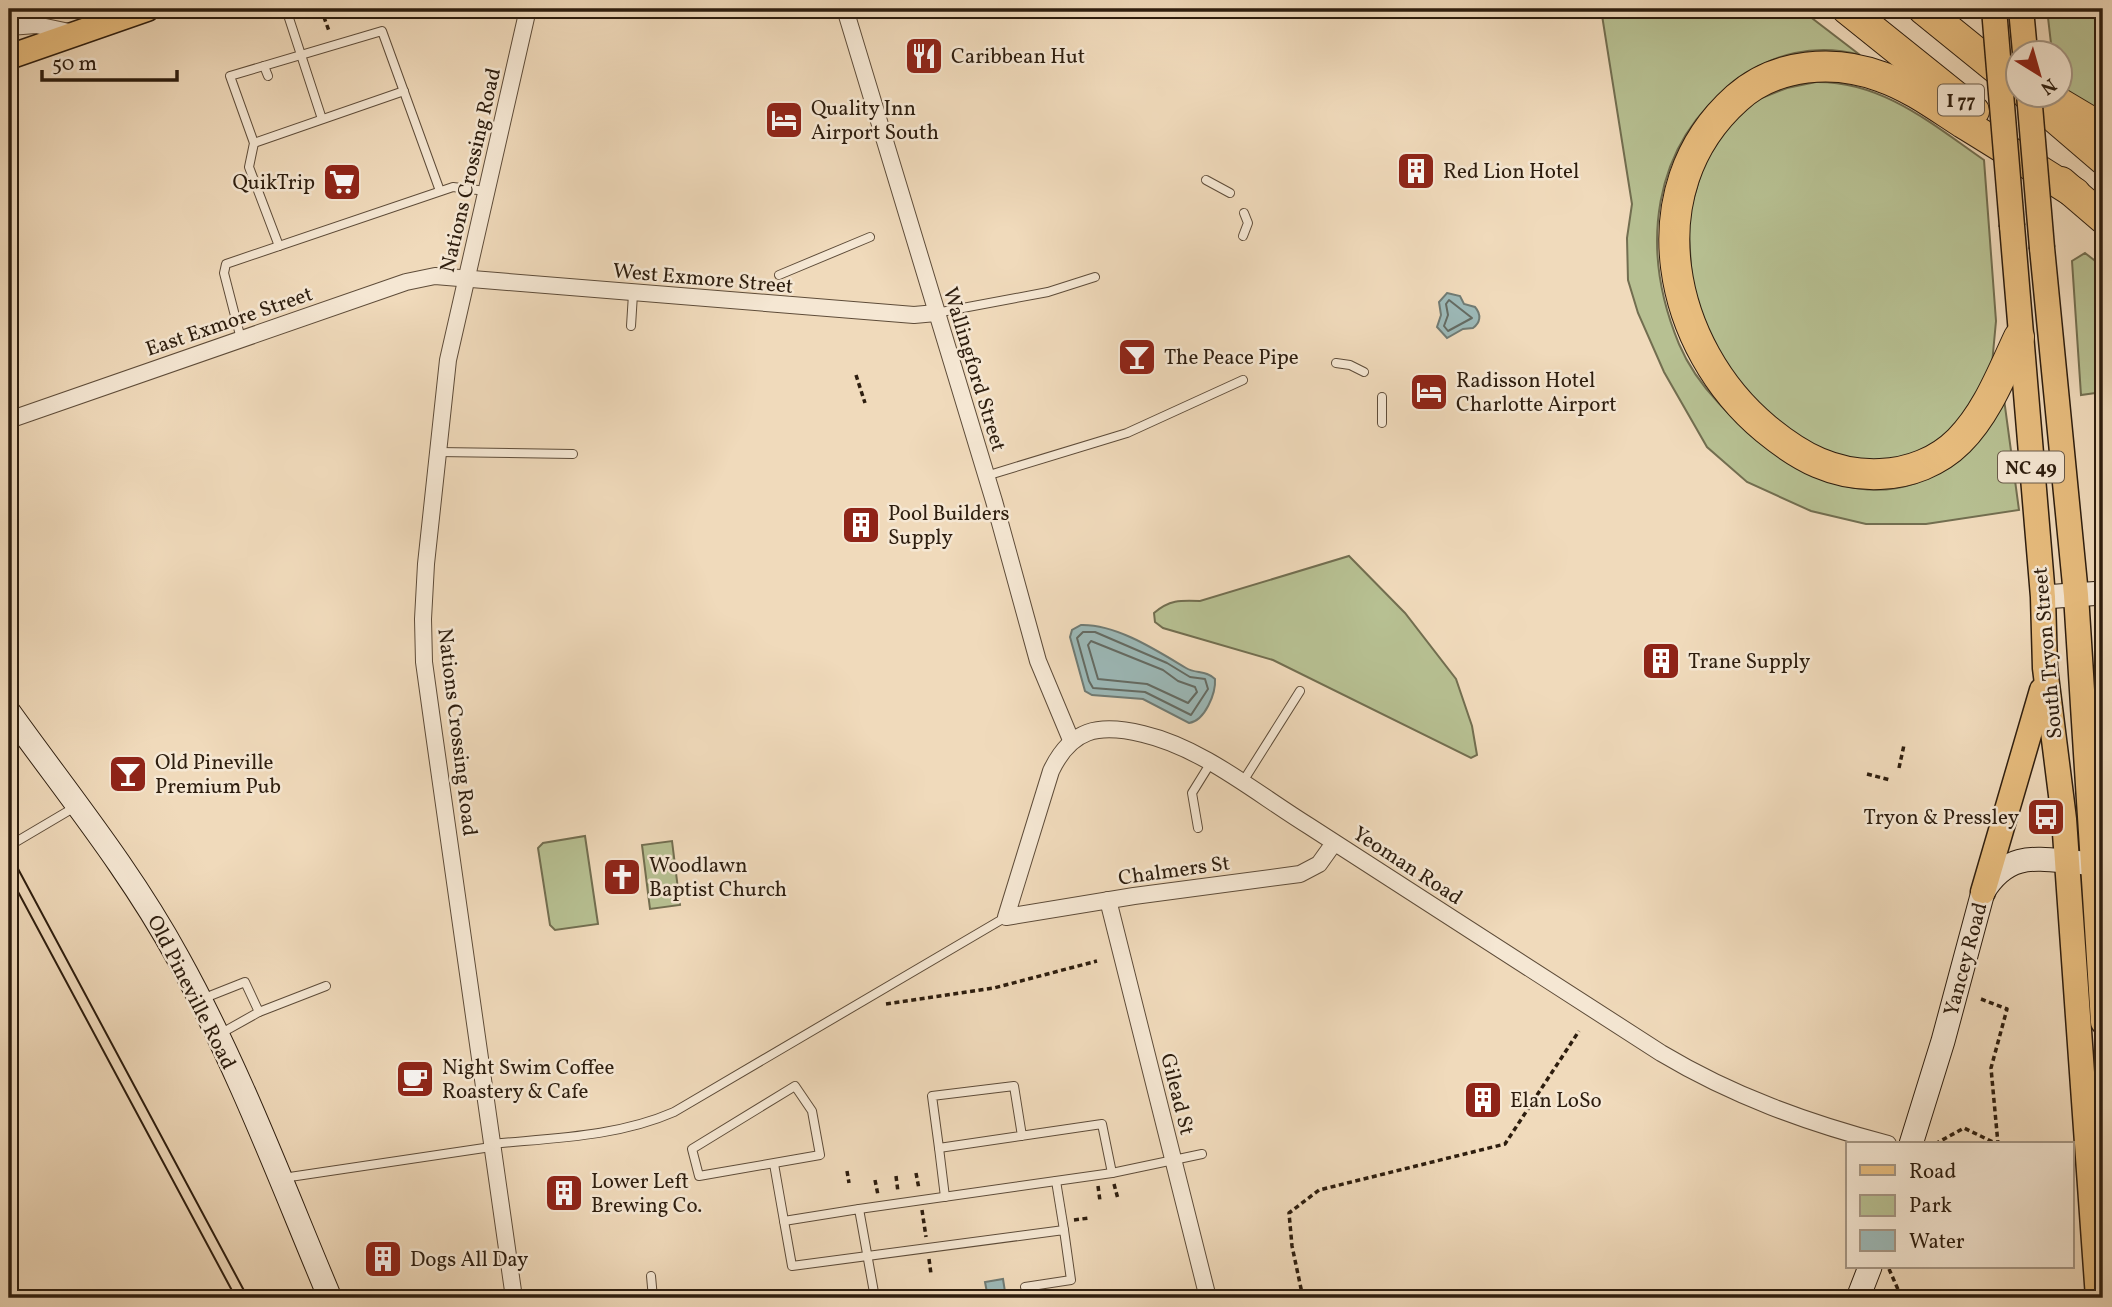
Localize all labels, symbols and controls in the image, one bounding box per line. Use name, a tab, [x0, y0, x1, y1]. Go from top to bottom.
restaurant icon: Caribbean Hut	[903, 35, 945, 77]
scale bar	[42, 38, 177, 82]
north arrow	[2004, 38, 2074, 108]
place label: Caribbean Hut	[951, 43, 1085, 72]
text: 50 m	[52, 50, 97, 79]
street label: Nations Crossing Road	[434, 65, 509, 276]
text: N	[2035, 71, 2061, 101]
road number: I 77	[1938, 85, 1984, 116]
place label: Quality Inn Airport South	[811, 95, 939, 148]
hotel icon: Quality Inn Airport South	[763, 99, 805, 141]
building icon: Red Lion Hotel	[1395, 150, 1437, 192]
place label: Red Lion Hotel	[1443, 158, 1579, 187]
supermarket icon: QuikTrip	[321, 161, 363, 203]
place label: QuikTrip	[232, 169, 315, 198]
street label: West Exmore Street	[611, 257, 794, 302]
street label: East Exmore Street	[142, 280, 317, 365]
street label: Wallingford Street	[935, 284, 1012, 455]
bar icon: The Peace Pipe	[1116, 336, 1158, 378]
place label: The Peace Pipe	[1164, 344, 1299, 373]
place label: Radisson Hotel Charlotte Airport	[1456, 367, 1617, 420]
hotel icon: Radisson Hotel Charlotte Airport	[1408, 371, 1450, 413]
road number: NC 49	[1998, 452, 2064, 482]
place label: Pool Builders Supply	[888, 500, 1010, 553]
building icon: Pool Builders Supply	[840, 504, 882, 546]
street label: South Tryon Street	[2027, 566, 2070, 740]
street label: Nations Crossing Road	[429, 627, 484, 838]
building icon: Trane Supply	[1640, 640, 1682, 682]
place label: Trane Supply	[1688, 648, 1811, 677]
place label: Old Pineville Premium Pub	[155, 749, 281, 802]
bar icon: Old Pineville Premium Pub	[107, 753, 149, 795]
bus stop icon: Tryon & Pressley	[2025, 796, 2067, 838]
place label: Tryon & Pressley	[1864, 804, 2020, 833]
street label: Yeoman Road	[1347, 820, 1468, 913]
street label: Chalmers St	[1117, 849, 1232, 894]
place label: Woodlawn Baptist Church	[649, 852, 787, 905]
church icon: Woodlawn Baptist Church	[601, 856, 643, 898]
street label: Yancey Road	[1937, 899, 1996, 1019]
street label: Old Pineville Road	[139, 910, 242, 1075]
street label: Gilead St	[1152, 1050, 1201, 1138]
place label: Night Swim Coffee Roastery & Cafe	[442, 1054, 614, 1107]
cafe icon: Night Swim Coffee Roastery & Cafe	[394, 1058, 436, 1100]
building icon: Elan LoSo	[1462, 1079, 1504, 1121]
place label: Elan LoSo	[1510, 1087, 1602, 1116]
legend	[1846, 1142, 2074, 1268]
text: Road	[1909, 1158, 1956, 1187]
place label: Lower Left Brewing Co.	[591, 1168, 702, 1221]
building icon: Lower Left Brewing Co.	[543, 1172, 585, 1214]
text: Park	[1909, 1192, 1952, 1221]
text: Water	[1909, 1228, 1965, 1257]
building icon: Dogs All Day	[362, 1238, 404, 1280]
place label: Dogs All Day	[410, 1246, 529, 1275]

